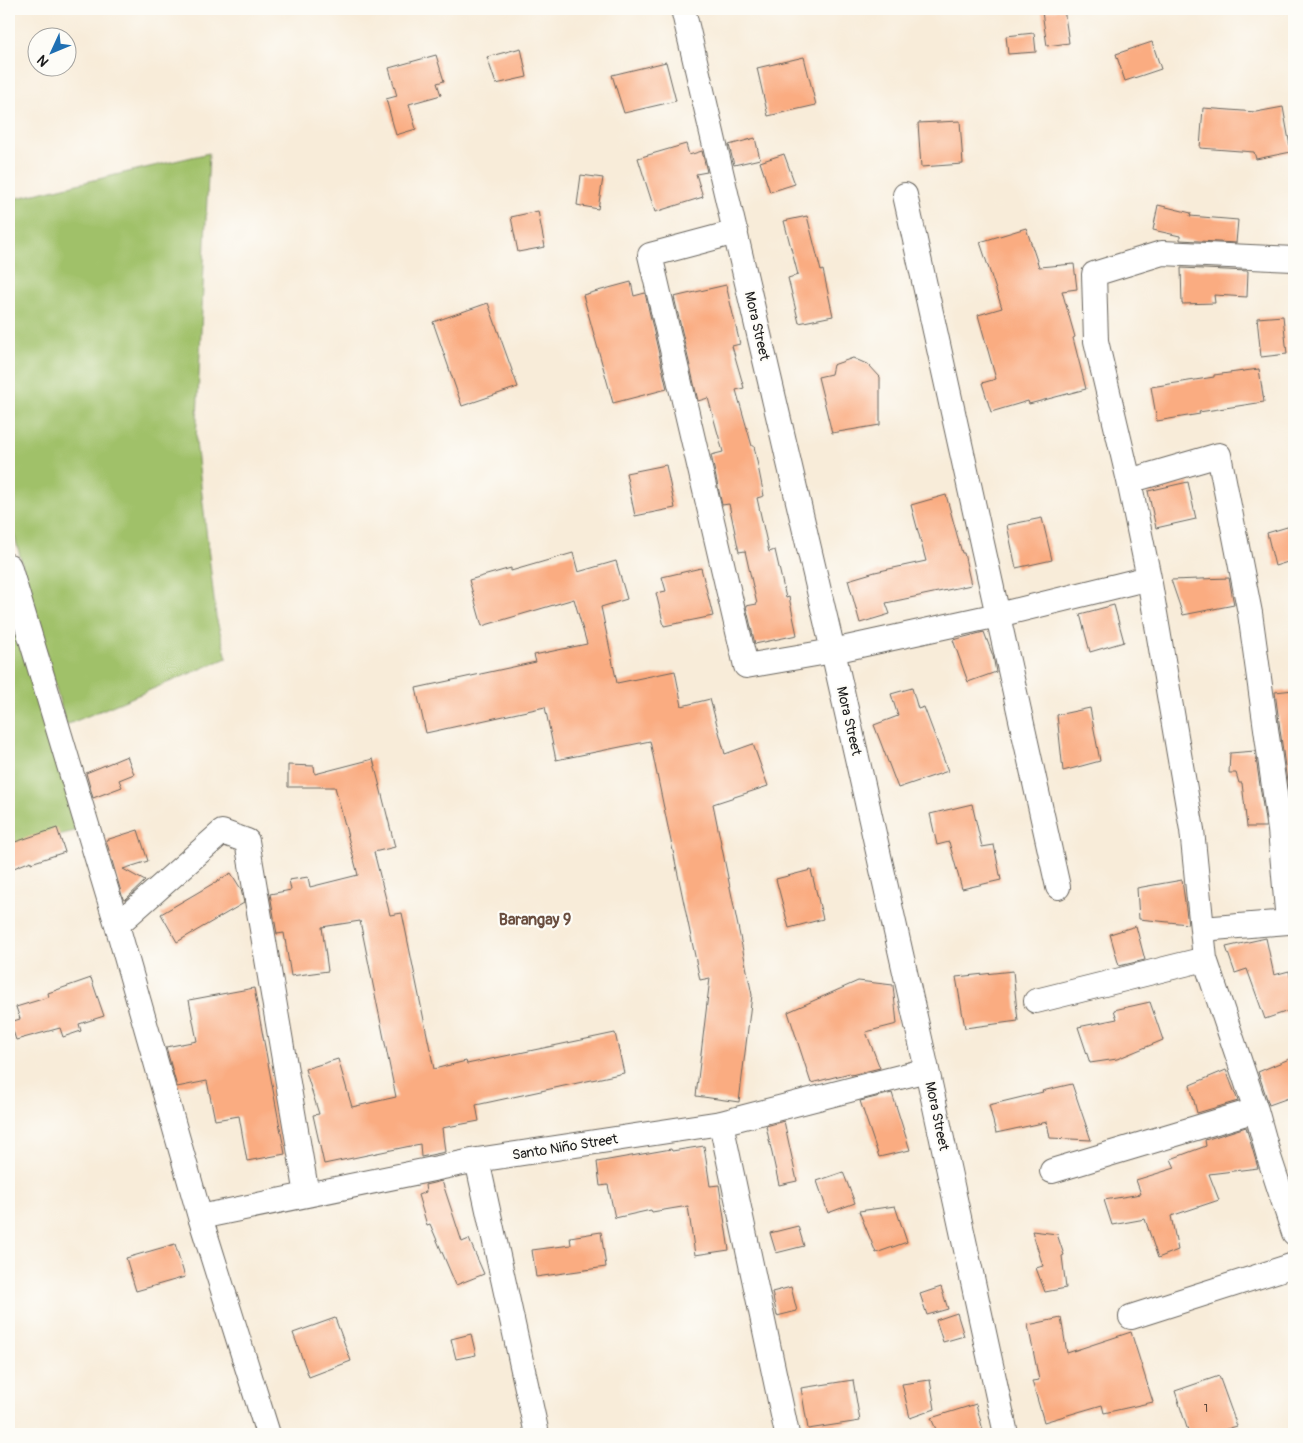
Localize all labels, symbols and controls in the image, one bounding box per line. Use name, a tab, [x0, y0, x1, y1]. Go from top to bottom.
north arrow	[28, 28, 78, 78]
text: N	[34, 51, 52, 70]
street label: Mora Street	[741, 290, 773, 362]
street label: Mora Street	[833, 685, 865, 757]
district label: Barangay 9	[499, 910, 571, 930]
street label: Mora Street	[921, 1080, 953, 1152]
street label: Santo Niño Street	[511, 1130, 619, 1164]
house number: 1	[1204, 1402, 1208, 1415]

